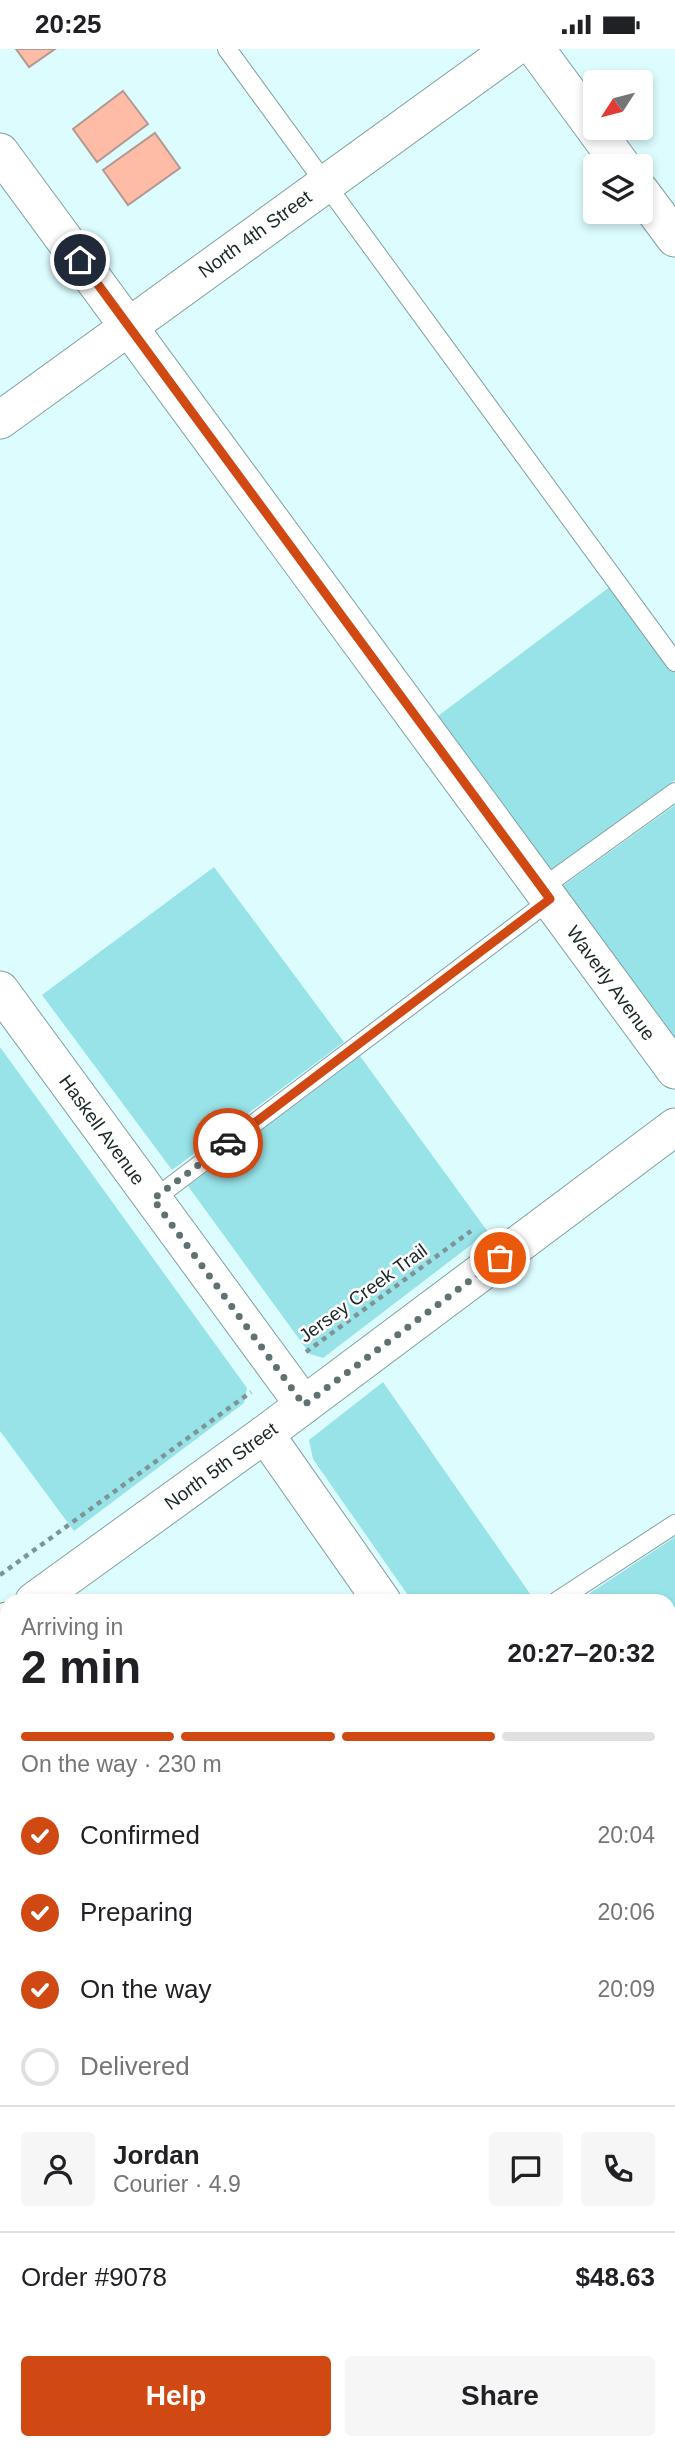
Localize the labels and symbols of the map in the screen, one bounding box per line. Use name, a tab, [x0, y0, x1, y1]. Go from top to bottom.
north arrow	[583, 70, 653, 140]
street label: North 4th Street	[195, 186, 316, 282]
pin	[50, 230, 110, 290]
street label: Waverly Avenue	[562, 922, 660, 1044]
street label: Haskell Avenue	[55, 1071, 149, 1189]
courier	[193, 1108, 263, 1178]
pin	[470, 1228, 530, 1288]
street label: Jersey Creek Trail	[295, 1240, 431, 1346]
street label: North 5th Street	[161, 1418, 282, 1514]

